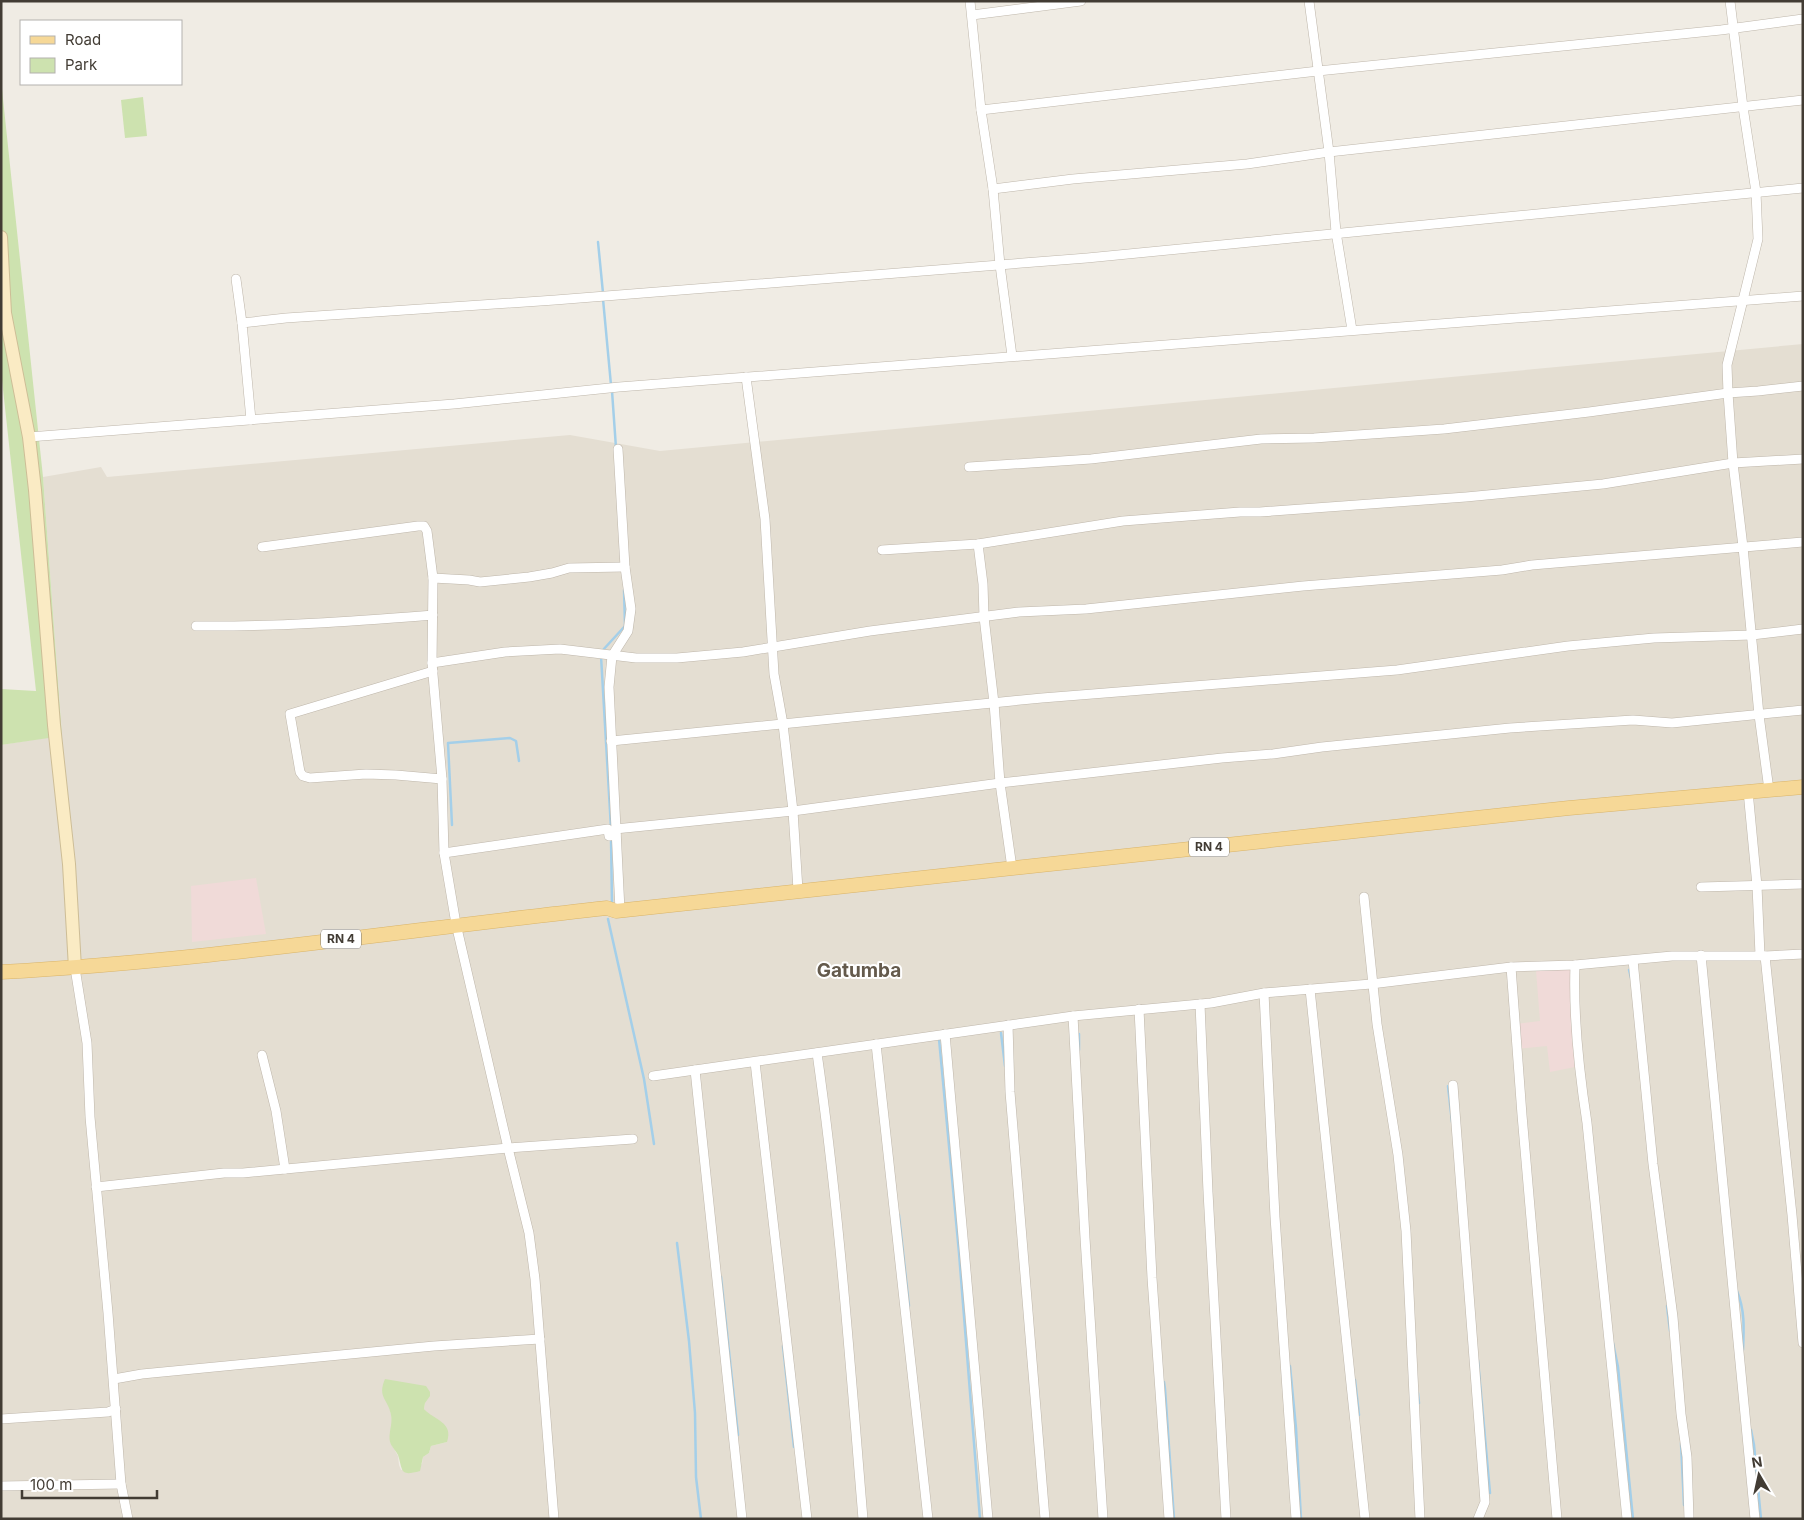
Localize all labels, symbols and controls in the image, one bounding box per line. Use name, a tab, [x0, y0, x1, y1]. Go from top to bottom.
legend	[20, 20, 182, 85]
text: Road	[65, 30, 101, 49]
text: Park	[65, 55, 98, 74]
road number: RN 4	[1189, 838, 1229, 856]
road number: RN 4	[321, 930, 361, 949]
district label: Gatumba	[817, 959, 901, 982]
north arrow	[1734, 1450, 1784, 1500]
text: N	[1750, 1452, 1763, 1471]
scale bar	[22, 1468, 158, 1500]
text: 100 m	[30, 1475, 72, 1494]

